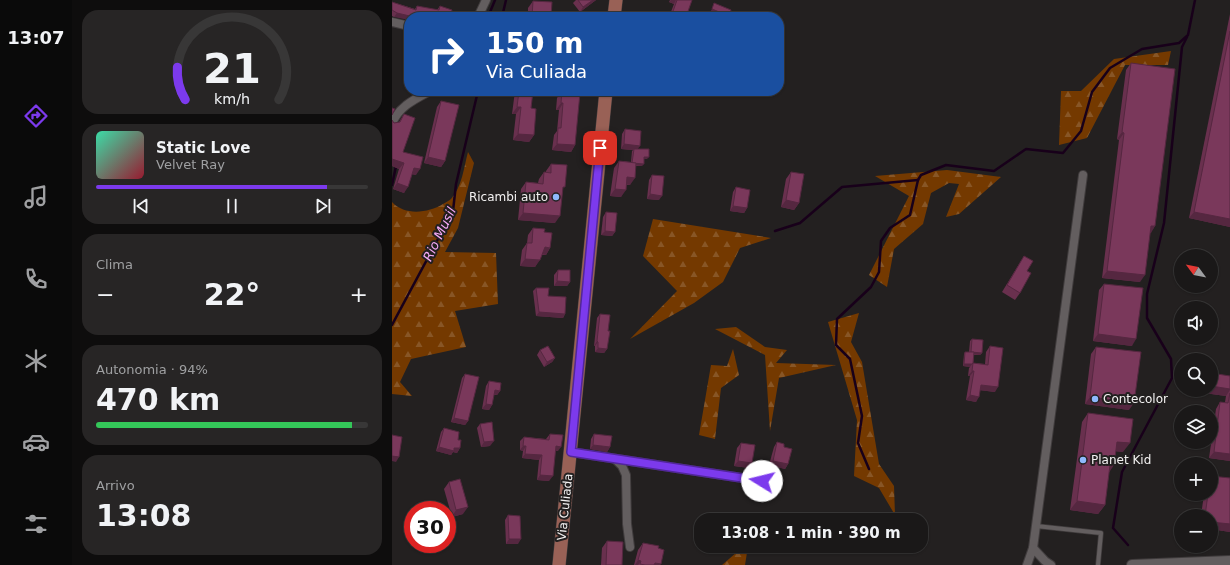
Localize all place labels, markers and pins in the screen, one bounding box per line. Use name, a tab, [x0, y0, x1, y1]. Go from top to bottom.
pin	[583, 131, 617, 165]
place label: Ricambi auto	[469, 190, 548, 204]
marker: Ricambi auto	[551, 192, 561, 202]
place label: Contecolor	[1103, 392, 1168, 406]
marker: Contecolor	[1090, 394, 1100, 404]
place label: Planet Kid	[1091, 453, 1151, 467]
marker: Planet Kid	[1078, 455, 1088, 465]

